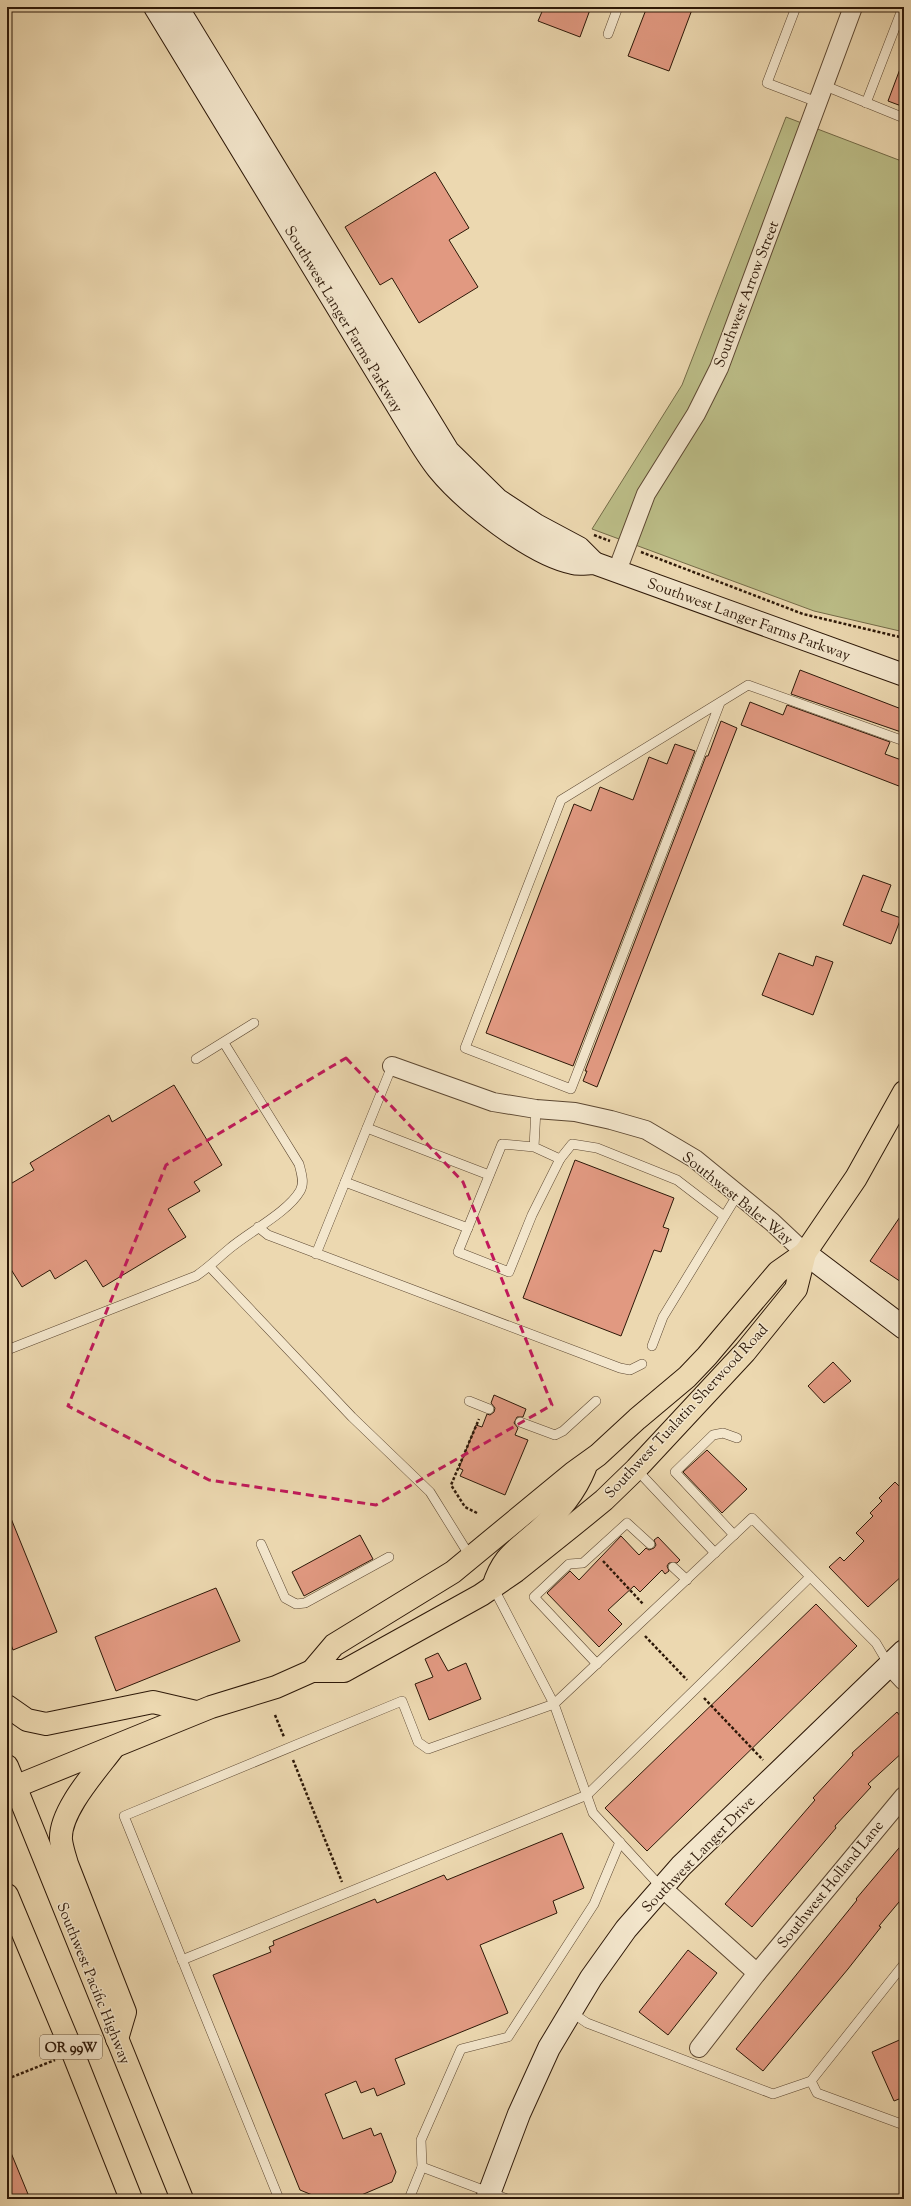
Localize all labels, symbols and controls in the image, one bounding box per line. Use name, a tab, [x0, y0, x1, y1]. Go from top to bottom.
street label: Southwest Arrow Street	[710, 218, 785, 371]
street label: Southwest Langer Farms Parkway	[278, 222, 407, 418]
street label: Southwest Langer Farms Parkway	[644, 574, 854, 667]
street label: Southwest Baler Way	[677, 1148, 798, 1251]
street label: Southwest Tualatin Sherwood Road	[600, 1320, 774, 1504]
street label: Southwest Langer Drive	[638, 1792, 761, 1918]
street label: Southwest Holland Lane	[773, 1817, 889, 1953]
street label: Southwest Pacific Highway	[50, 1899, 135, 2068]
road number: OR 99W	[40, 2035, 102, 2059]

